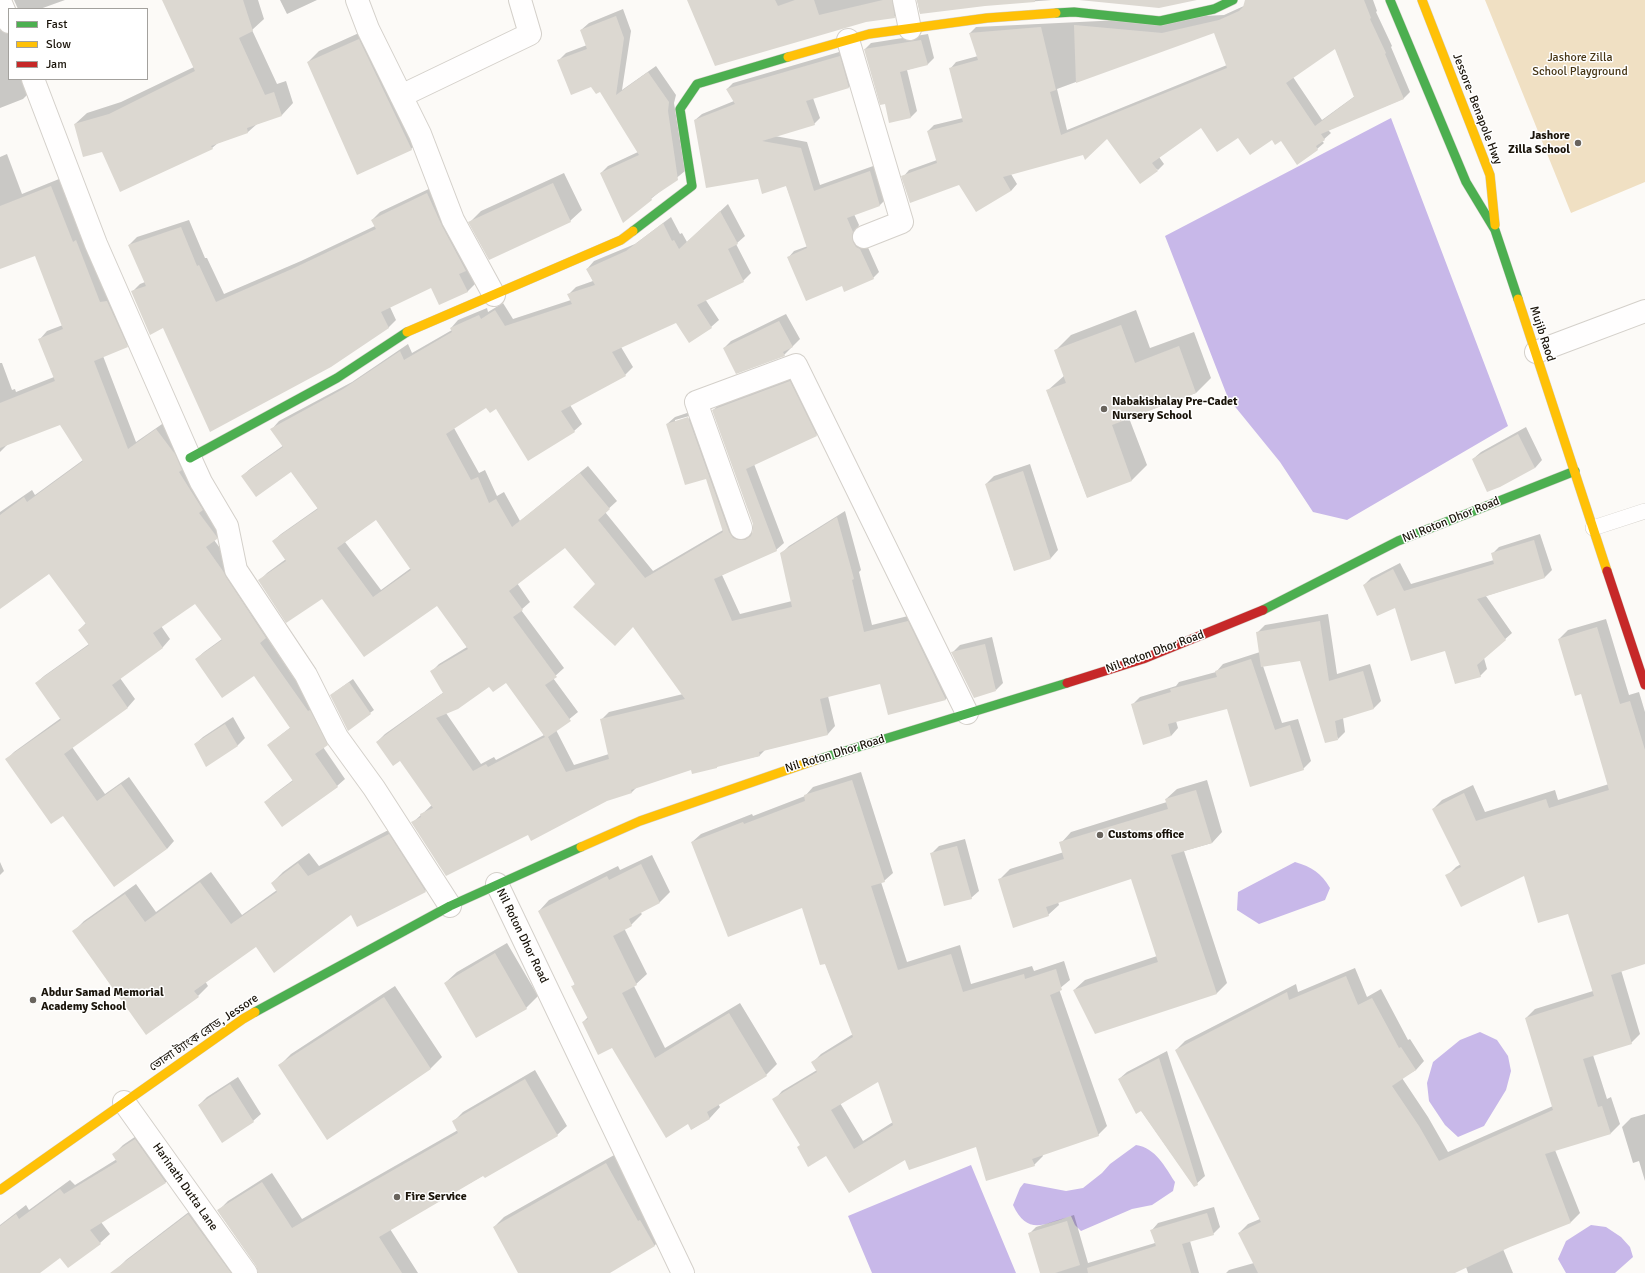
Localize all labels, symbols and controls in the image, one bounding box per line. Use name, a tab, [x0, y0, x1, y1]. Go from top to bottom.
legend	[8, 8, 148, 80]
text: Fast	[46, 17, 67, 32]
text: Slow	[46, 37, 71, 52]
street label: Jessore- Benapole Hwy	[1449, 51, 1505, 167]
park label: Jashore Zilla School Playground	[1532, 51, 1628, 79]
text: Jam	[46, 57, 67, 72]
place label: Jashore Zilla School	[1508, 129, 1570, 157]
marker: Jashore Zilla School	[1573, 138, 1583, 148]
street label: Mujib Raod	[1526, 304, 1558, 364]
place label: Nabakishalay Pre-Cadet Nursery School	[1112, 395, 1238, 423]
marker: Nabakishalay Pre-Cadet Nursery School	[1099, 404, 1109, 414]
street label: Nil Roton Dhor Road	[1400, 494, 1502, 546]
street label: Nil Roton Dhor Road	[1104, 628, 1206, 676]
street label: Nil Roton Dhor Road	[783, 732, 887, 776]
place label: Customs office	[1108, 828, 1184, 842]
marker: Customs office	[1095, 830, 1105, 840]
street label: Nil Roton Dhor Road	[493, 886, 551, 986]
place label: Abdur Samad Memorial Academy School	[41, 986, 164, 1014]
street label: ভোলা ট্যাংক রোড, Jessore	[147, 991, 261, 1075]
marker: Abdur Samad Memorial Academy School	[28, 995, 38, 1005]
street label: Harinath Dutta Lane	[149, 1140, 221, 1234]
place label: Fire Service	[405, 1190, 467, 1204]
marker: Fire Service	[392, 1192, 402, 1202]

